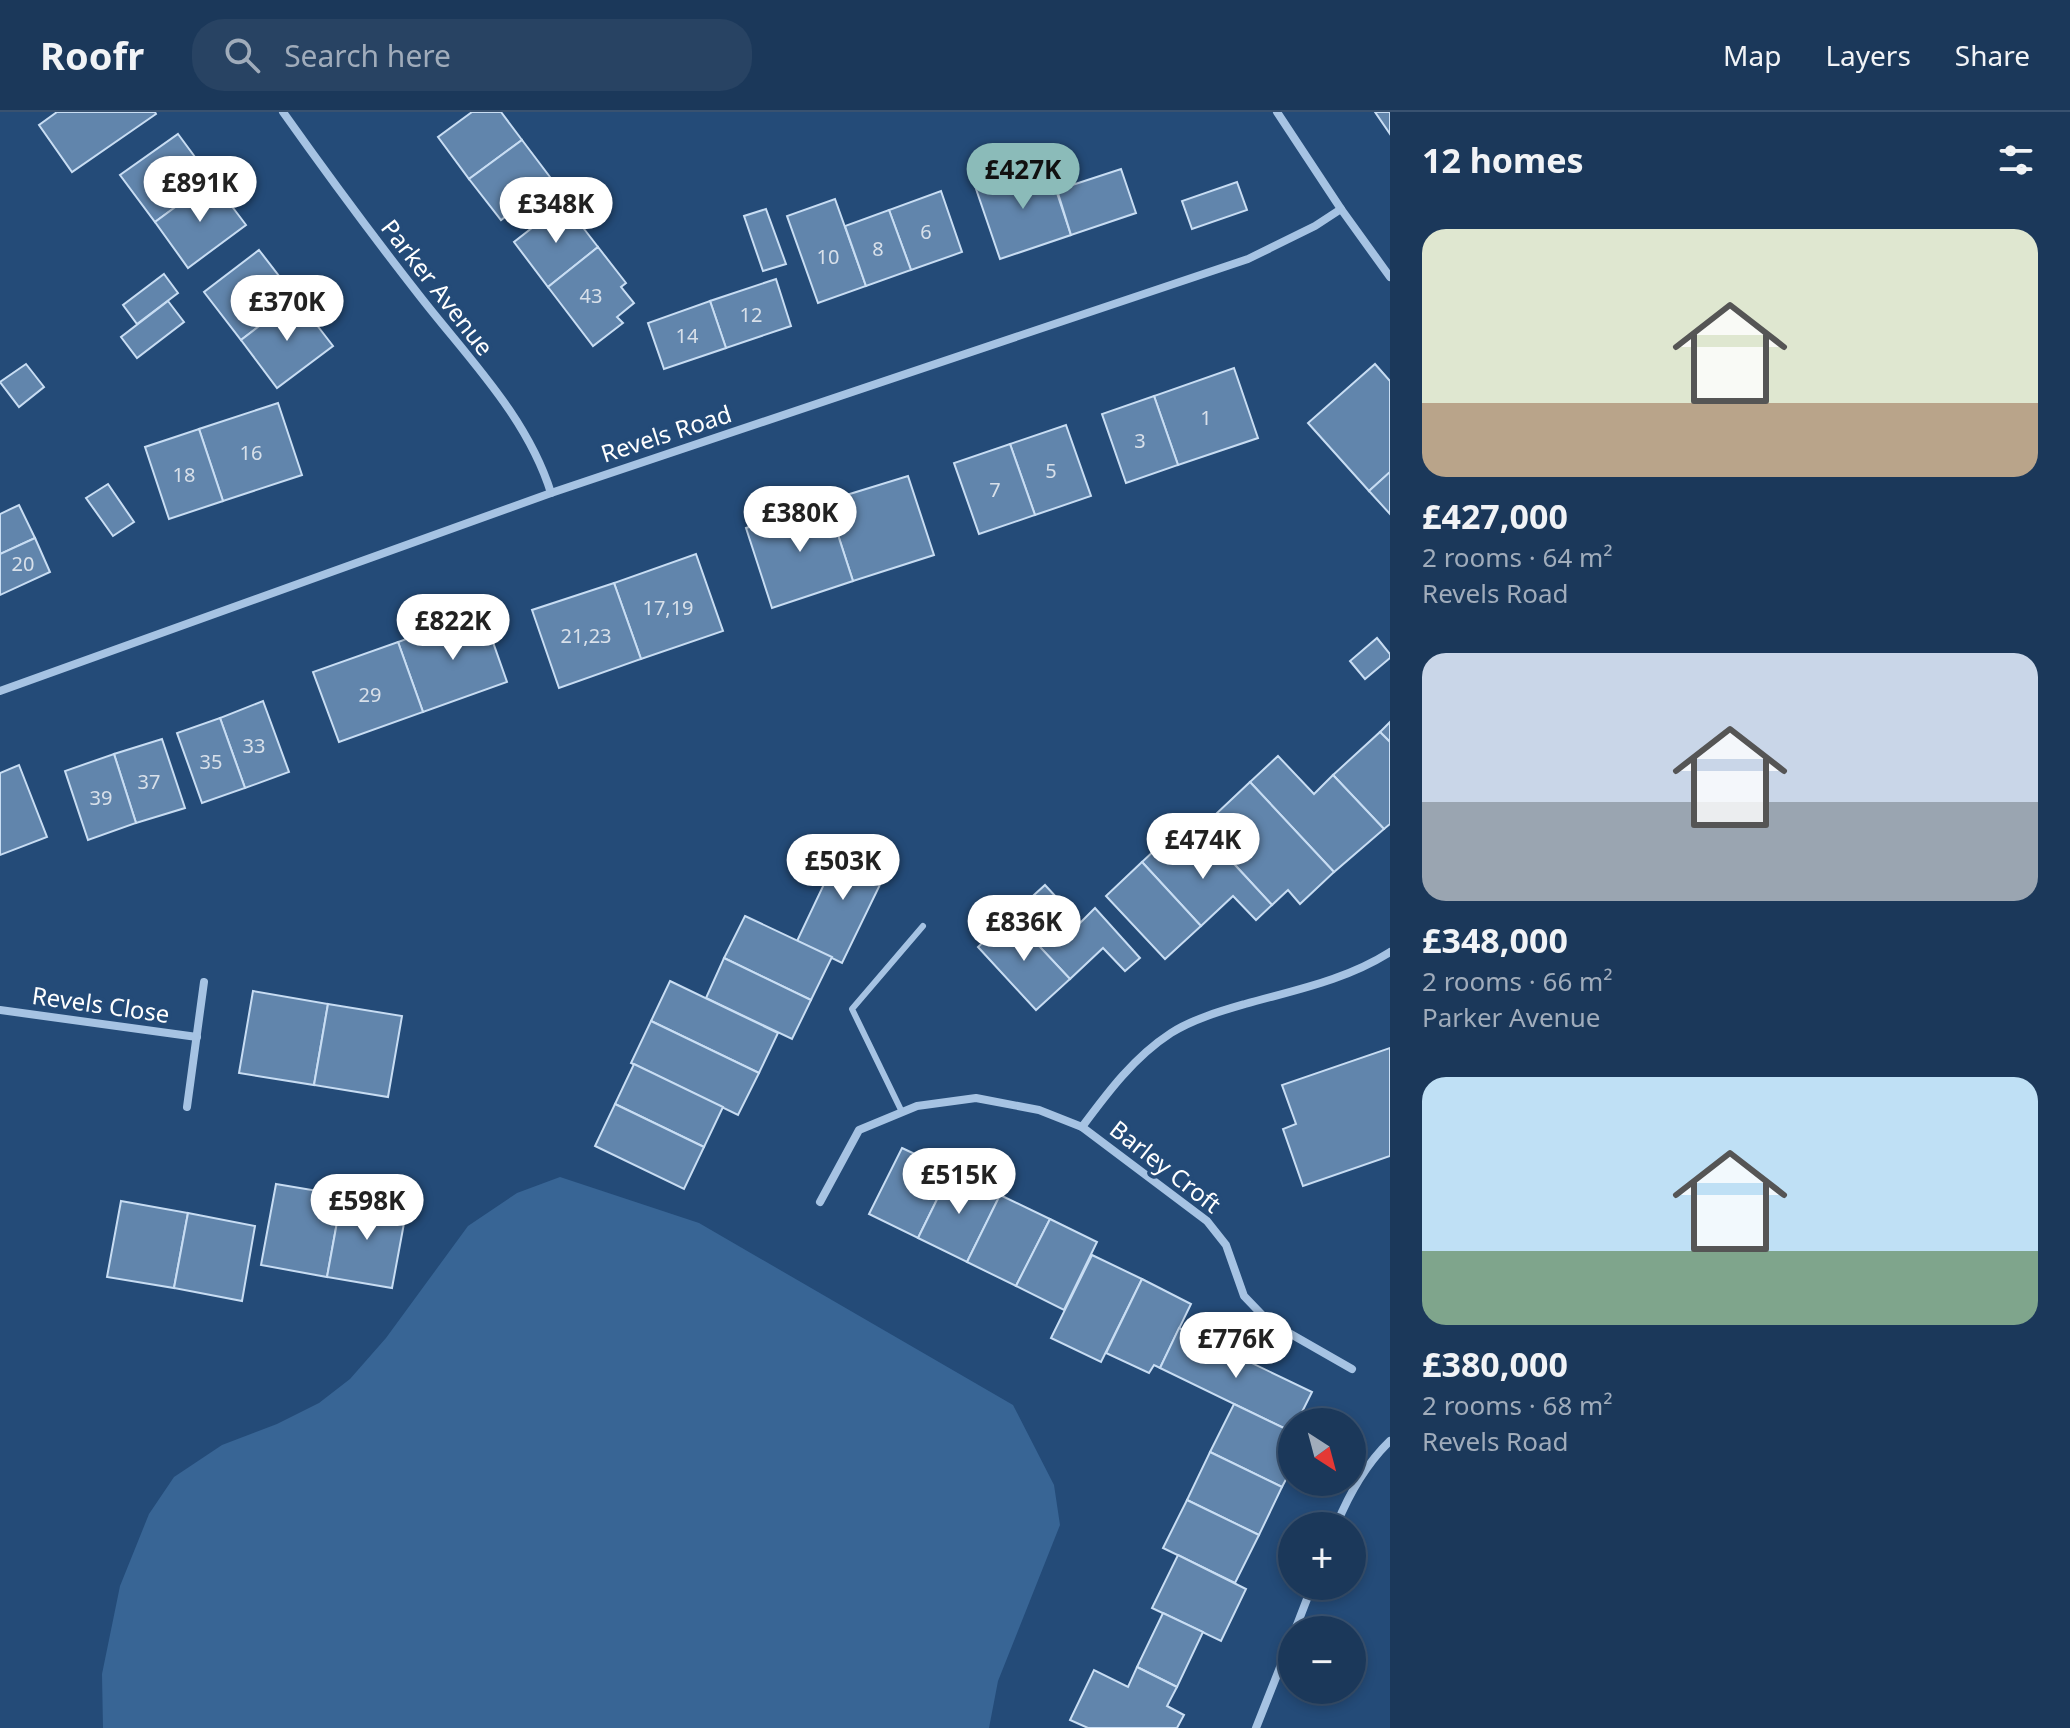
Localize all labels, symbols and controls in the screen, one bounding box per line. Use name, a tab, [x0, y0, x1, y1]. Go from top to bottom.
search box	[192, 19, 752, 91]
text: Roofr	[40, 29, 144, 81]
icon: search	[220, 33, 264, 77]
text: Search here	[284, 35, 451, 76]
text: Map	[1723, 36, 1781, 74]
text: Layers	[1825, 36, 1911, 74]
text: Share	[1955, 36, 2030, 74]
text: 12 homes	[1422, 137, 1584, 183]
icon: filters	[1994, 138, 2038, 182]
pin: £427K	[967, 143, 1079, 211]
text: £427K	[985, 151, 1061, 187]
pin: £891K	[144, 156, 256, 224]
text: £891K	[162, 164, 238, 200]
pin: £348K	[500, 177, 612, 245]
text: £348K	[518, 185, 594, 221]
street label: Parker Avenue	[374, 212, 502, 362]
house number: 6	[920, 218, 932, 245]
house number: 8	[872, 235, 884, 262]
house number: 10	[817, 243, 839, 270]
pin: £370K	[231, 275, 343, 343]
icon: home	[1658, 281, 1802, 425]
house number: 43	[580, 282, 602, 309]
text: £370K	[249, 283, 325, 319]
house number: 12	[740, 301, 762, 328]
house number: 14	[676, 322, 699, 349]
street label: Revels Road	[597, 396, 735, 470]
house number: 1	[1200, 404, 1212, 431]
house number: 3	[1134, 427, 1146, 454]
house number: 16	[240, 439, 262, 466]
house number: 5	[1045, 457, 1057, 484]
house number: 18	[173, 461, 195, 488]
house number: 7	[989, 476, 1001, 503]
pin: £380K	[744, 486, 856, 554]
text: £427,000	[1422, 493, 1568, 539]
text: £380K	[762, 494, 838, 530]
text: 2 rooms · 64 m²	[1422, 539, 1612, 575]
house number: 20	[12, 550, 34, 577]
text: Revels Road	[1422, 575, 1569, 611]
pin: £822K	[397, 594, 509, 662]
house number: 17,19	[642, 594, 694, 621]
text: £822K	[415, 602, 491, 638]
house number: 21,23	[560, 622, 612, 649]
house number: 29	[359, 681, 381, 708]
icon: home	[1658, 705, 1802, 849]
house number: 33	[243, 732, 265, 759]
house number: 35	[200, 748, 222, 775]
house number: 37	[138, 768, 160, 795]
house number: 39	[90, 784, 112, 811]
pin: £474K	[1147, 813, 1259, 881]
text: £474K	[1165, 821, 1241, 857]
pin: £503K	[787, 834, 899, 902]
text: £503K	[805, 842, 881, 878]
pin: £836K	[968, 895, 1080, 963]
text: £836K	[986, 903, 1062, 939]
text: £348,000	[1422, 917, 1568, 963]
text: 2 rooms · 66 m²	[1422, 963, 1612, 999]
street label: Revels Close	[30, 978, 172, 1030]
text: Parker Avenue	[1422, 999, 1600, 1035]
street label: Barley Croft	[1104, 1112, 1229, 1220]
icon: home	[1658, 1129, 1802, 1273]
pin: £515K	[903, 1148, 1015, 1216]
text: £515K	[921, 1156, 997, 1192]
pin: £598K	[311, 1174, 423, 1242]
text: £598K	[329, 1182, 405, 1218]
pin: £776K	[1180, 1312, 1292, 1380]
text: £776K	[1198, 1320, 1274, 1356]
text: £380,000	[1422, 1341, 1568, 1387]
text: 2 rooms · 68 m²	[1422, 1387, 1612, 1423]
north arrow	[1278, 1408, 1366, 1496]
map controls	[1278, 1408, 1366, 1704]
text: Revels Road	[1422, 1423, 1569, 1459]
button: +	[1278, 1512, 1366, 1600]
button: −	[1278, 1616, 1366, 1704]

